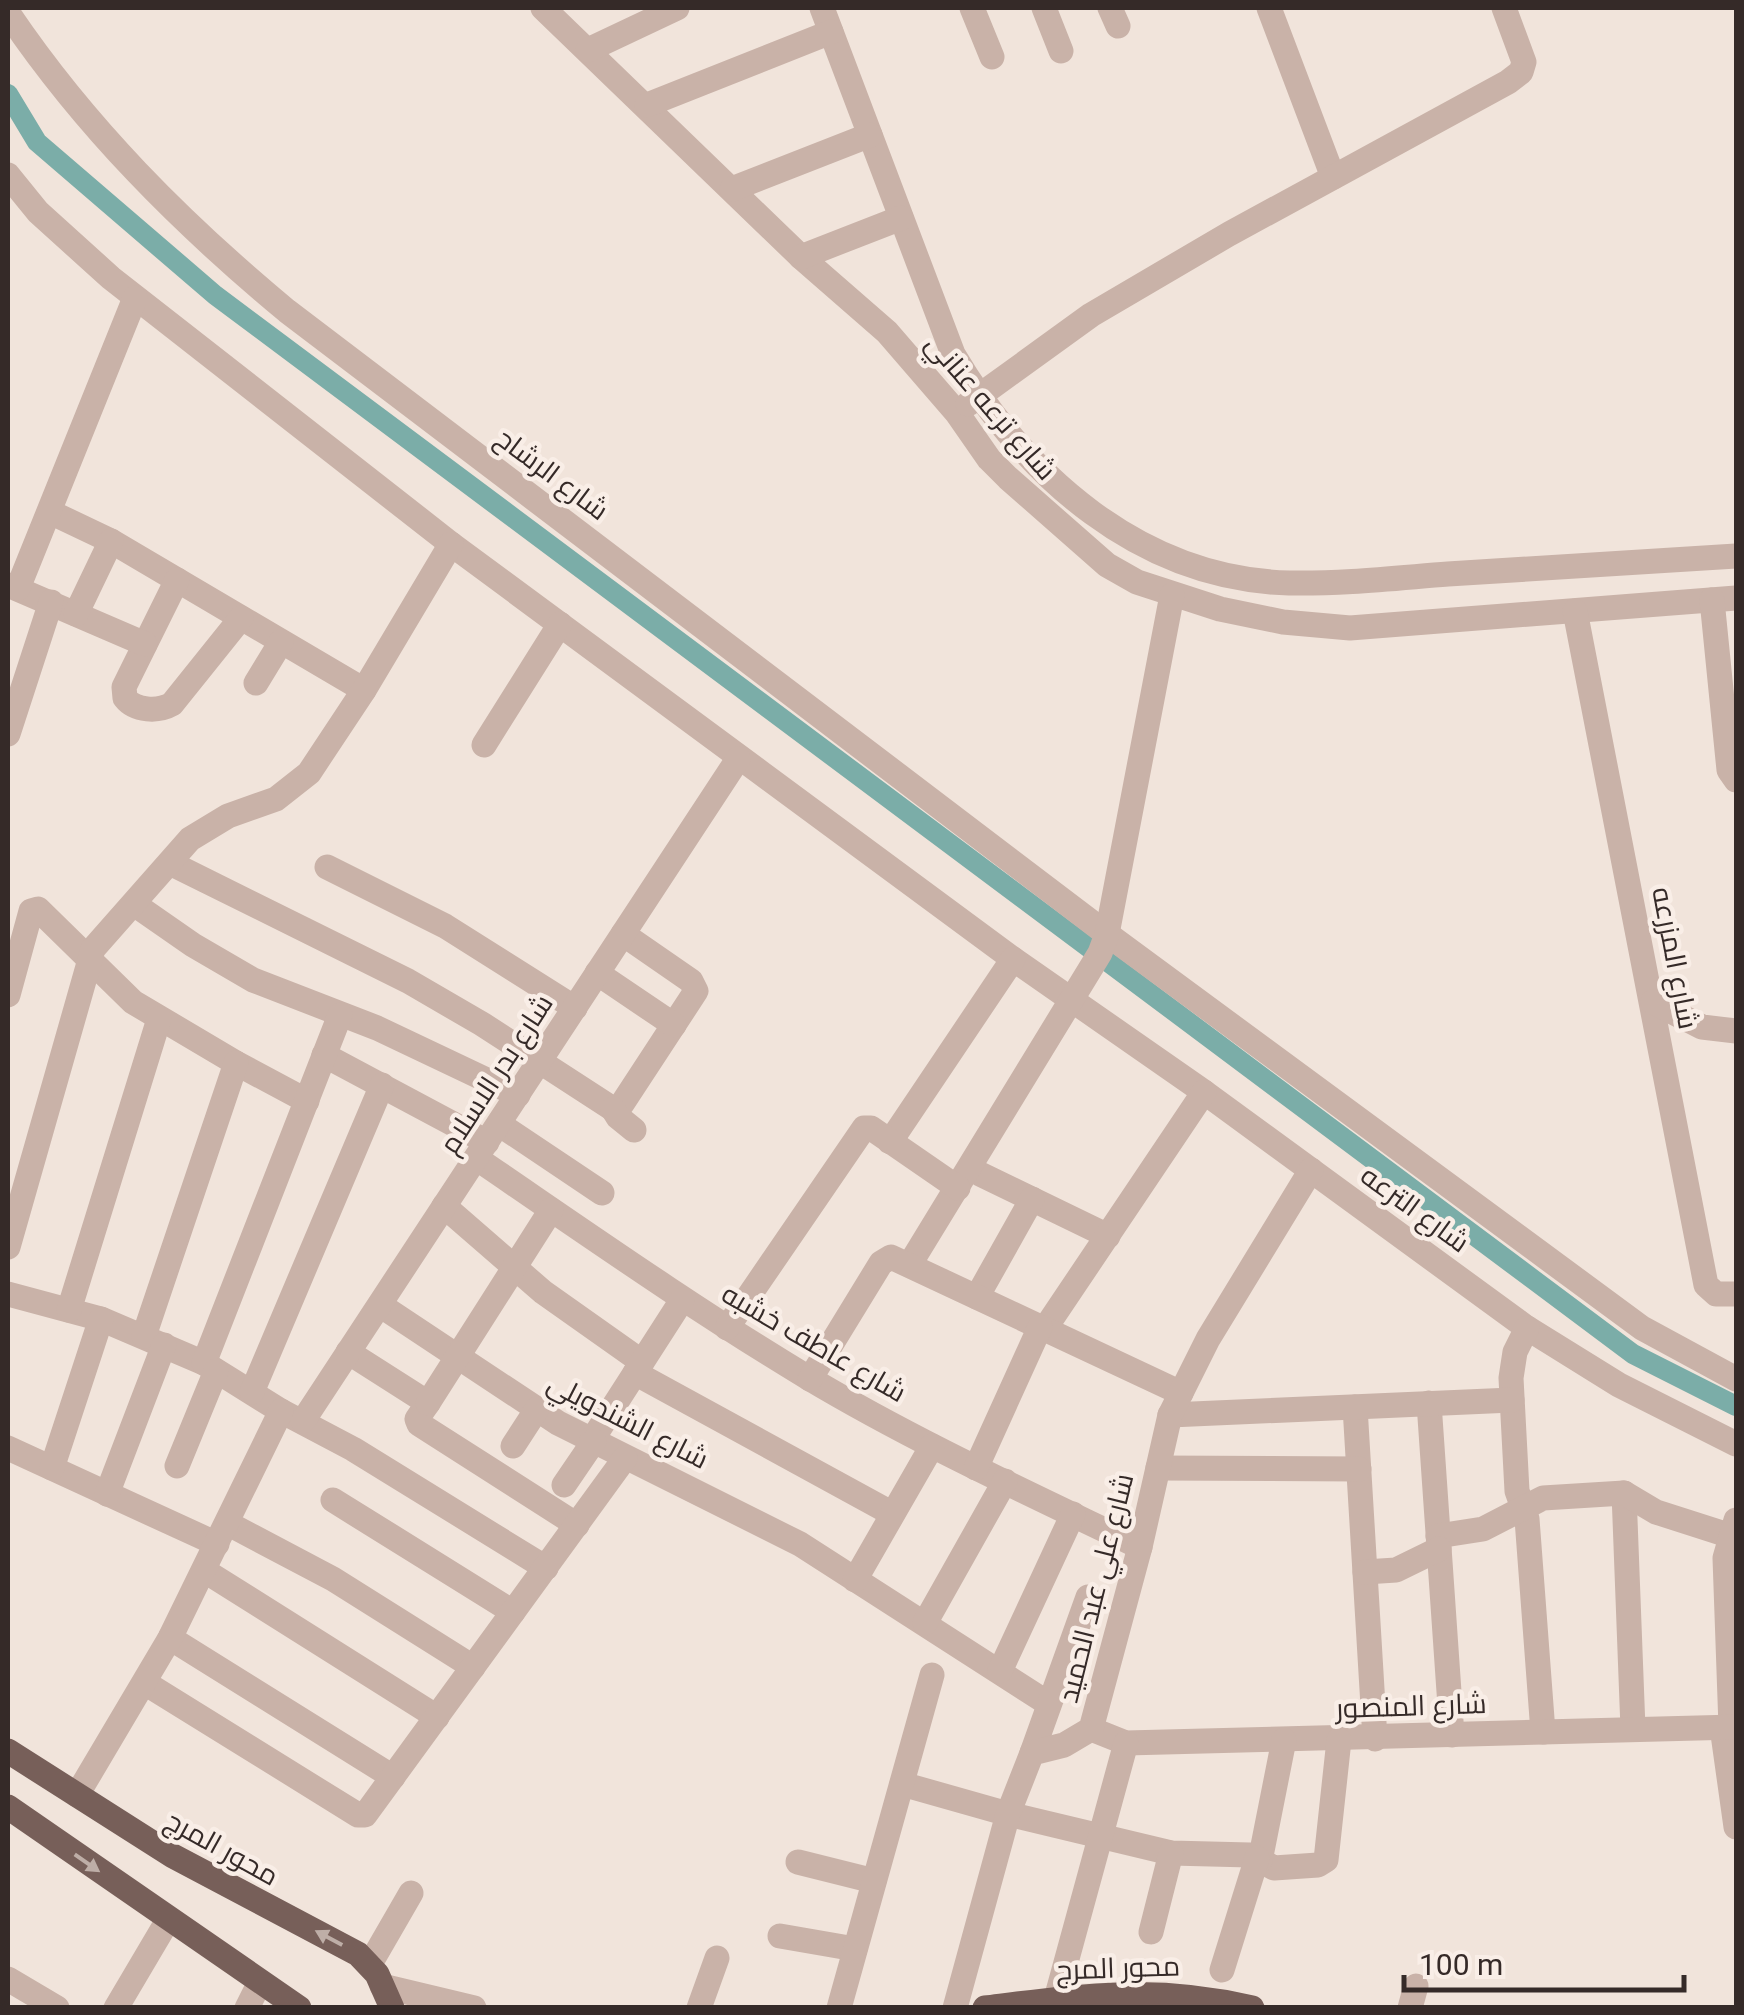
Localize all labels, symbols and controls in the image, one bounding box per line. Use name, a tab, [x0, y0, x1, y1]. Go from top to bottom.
street label: شارع ترعه عناني	[915, 327, 1063, 490]
street label: شارع الرشاح	[488, 421, 615, 529]
street label: شارع المزرعه	[1643, 884, 1705, 1032]
street label: شارع بدر الاسلام	[432, 988, 562, 1161]
street label: شارع الترعه	[1353, 1159, 1476, 1261]
street label: شارع عاطف خشبه	[715, 1277, 912, 1411]
street label: شارع الشندويلي	[540, 1366, 714, 1480]
street label: شارع علي عبد الحميد	[1052, 1470, 1145, 1707]
street label: شارع المنصور	[1333, 1687, 1487, 1727]
street label: محور المرج	[159, 1803, 284, 1894]
one-way arrow	[74, 1853, 100, 1872]
one-way arrow	[315, 1930, 344, 1947]
scale bar	[1404, 1930, 1684, 1992]
text: 100 m	[1419, 1947, 1503, 1982]
street label: محور المرج	[1055, 1949, 1181, 1989]

